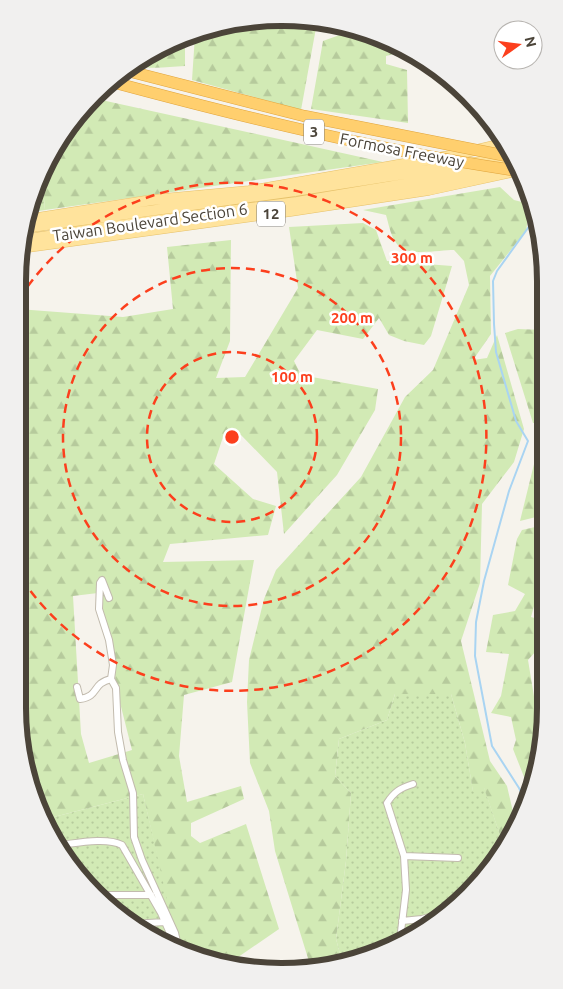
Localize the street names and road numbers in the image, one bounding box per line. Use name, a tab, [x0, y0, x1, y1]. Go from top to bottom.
road number: 3	[304, 120, 324, 144]
street label: Formosa Freeway	[338, 129, 466, 171]
street label: Taiwan Boulevard Section 6	[51, 199, 249, 245]
road number: 12	[257, 202, 285, 226]

